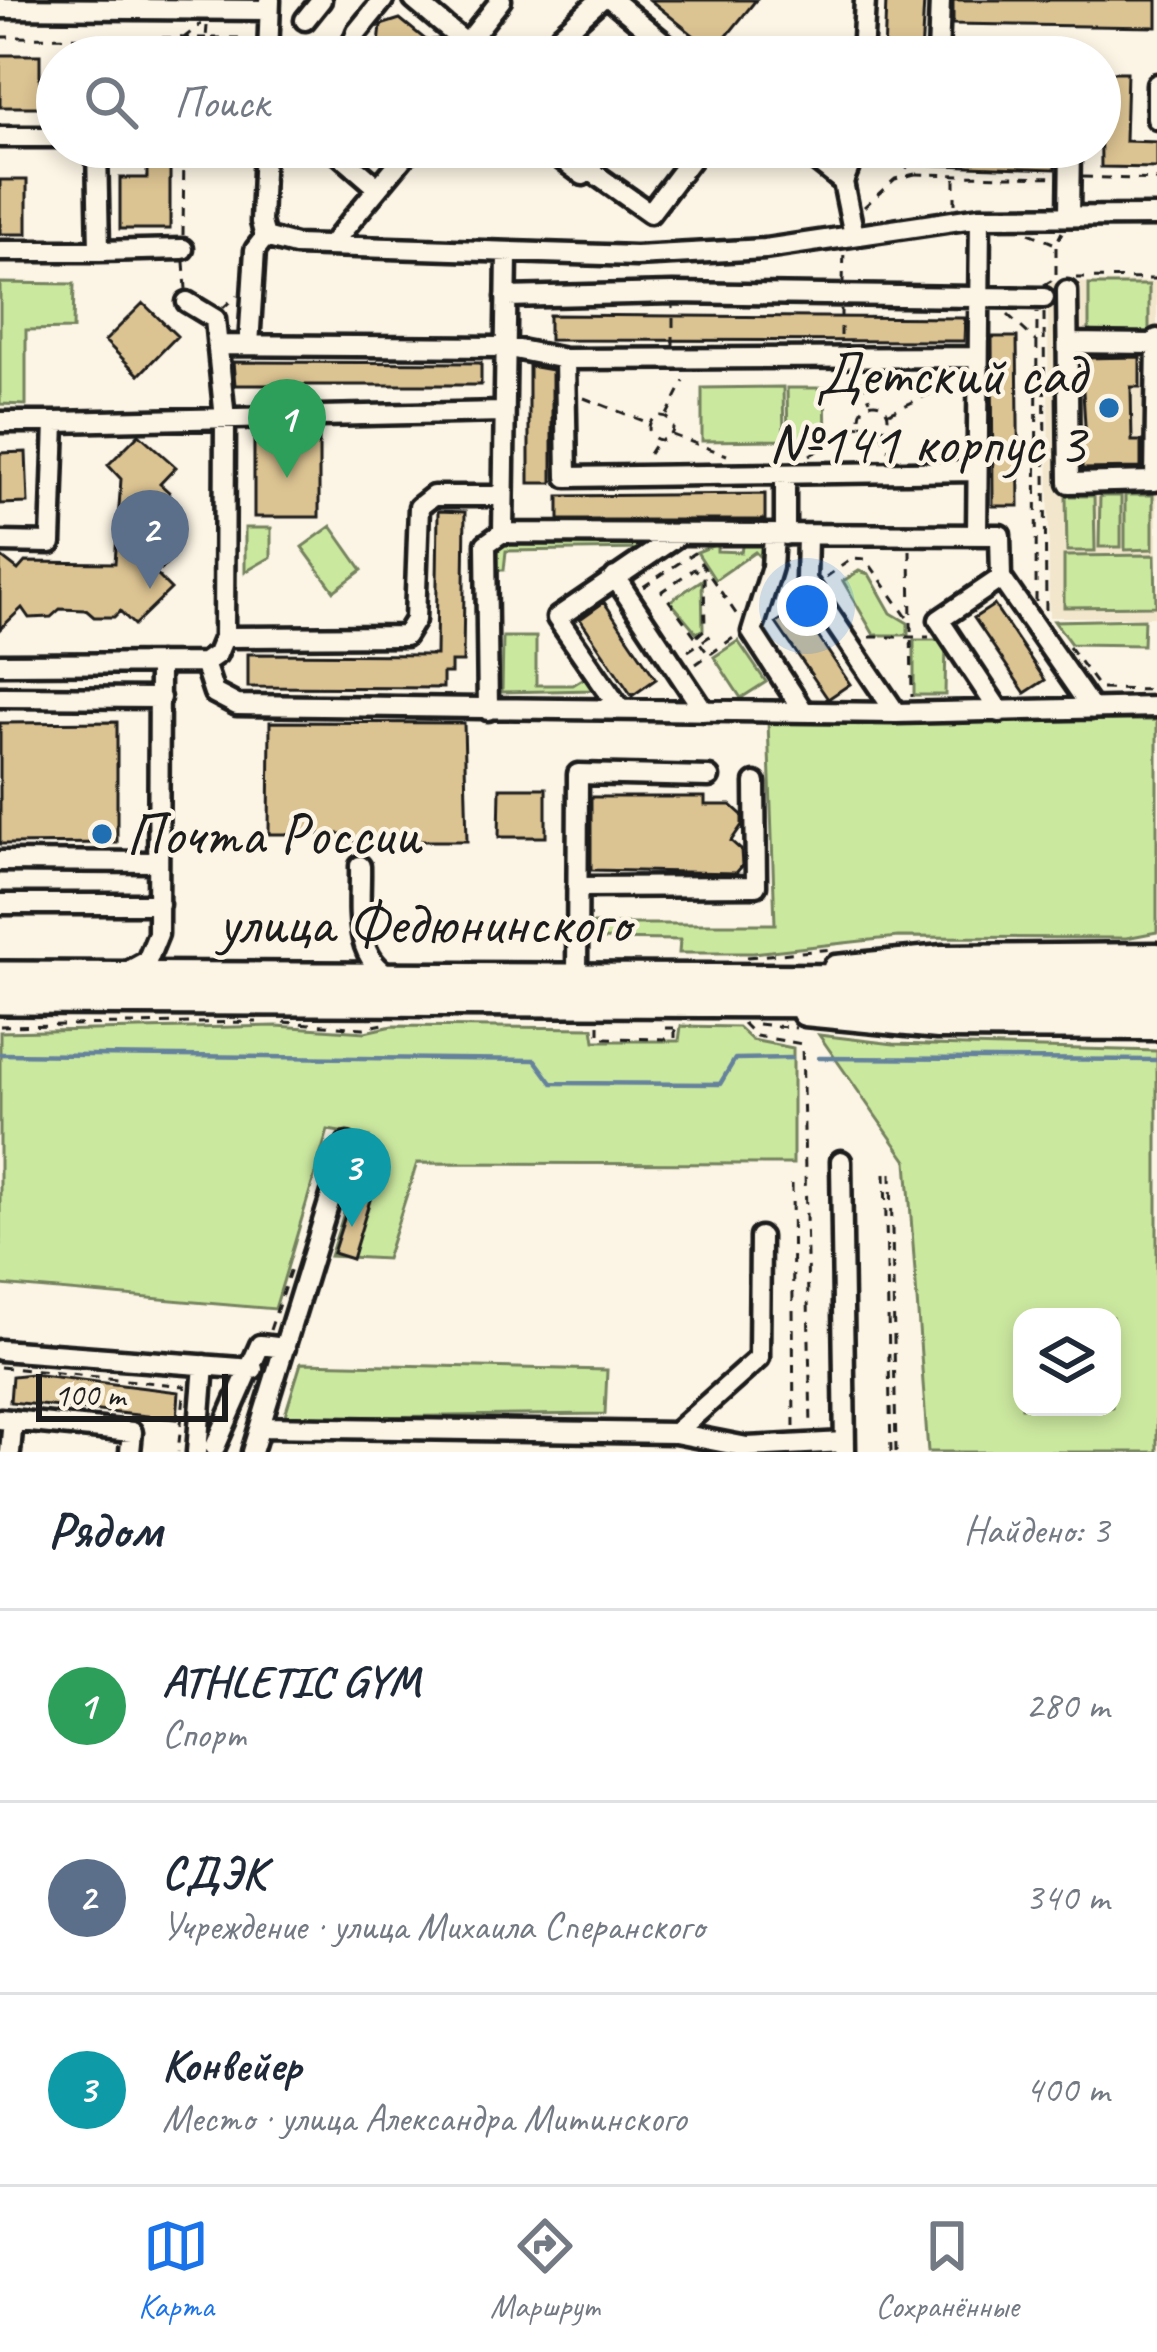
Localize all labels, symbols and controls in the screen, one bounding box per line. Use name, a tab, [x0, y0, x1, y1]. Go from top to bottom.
search box	[36, 36, 1121, 168]
icon: search	[78, 69, 144, 135]
text: Поиск	[174, 74, 269, 131]
place label: Детский сад №141 корпус 3	[768, 336, 1090, 481]
pin: 1	[248, 379, 326, 478]
marker: Детский сад №141 корпус 3	[1096, 395, 1122, 421]
pin: 2	[111, 490, 189, 589]
your location	[777, 576, 837, 636]
place label: Почта России	[126, 796, 423, 872]
marker: Почта России	[89, 821, 115, 847]
street label: улица Федюнинского	[215, 885, 636, 961]
pin: 3	[313, 1128, 391, 1227]
map controls	[1013, 1308, 1121, 1416]
button: layers	[1013, 1308, 1121, 1416]
scale bar	[36, 1368, 228, 1421]
text: 100 m	[54, 1374, 125, 1416]
text: Рядом	[48, 1498, 162, 1562]
text: Найдено: 3	[964, 1506, 1109, 1555]
text: ATHLETIC GYM	[162, 1653, 420, 1710]
text: 1	[78, 1681, 96, 1730]
text: 280 m	[1025, 1681, 1109, 1730]
text: Спорт	[162, 1710, 246, 1759]
text: СДЭК	[162, 1845, 265, 1902]
text: 2	[78, 1873, 96, 1922]
text: 340 m	[1025, 1873, 1109, 1922]
text: Учреждение · улица Михаила Сперанского	[162, 1902, 704, 1951]
text: Конвейер	[162, 2037, 301, 2094]
text: 3	[78, 2065, 96, 2114]
text: 400 m	[1025, 2065, 1109, 2114]
text: Место · улица Александра Митинского	[162, 2094, 686, 2143]
tab: Карта	[138, 2213, 214, 2327]
tab: Маршрут	[490, 2213, 599, 2327]
tab: Сохранённые	[875, 2213, 1019, 2327]

